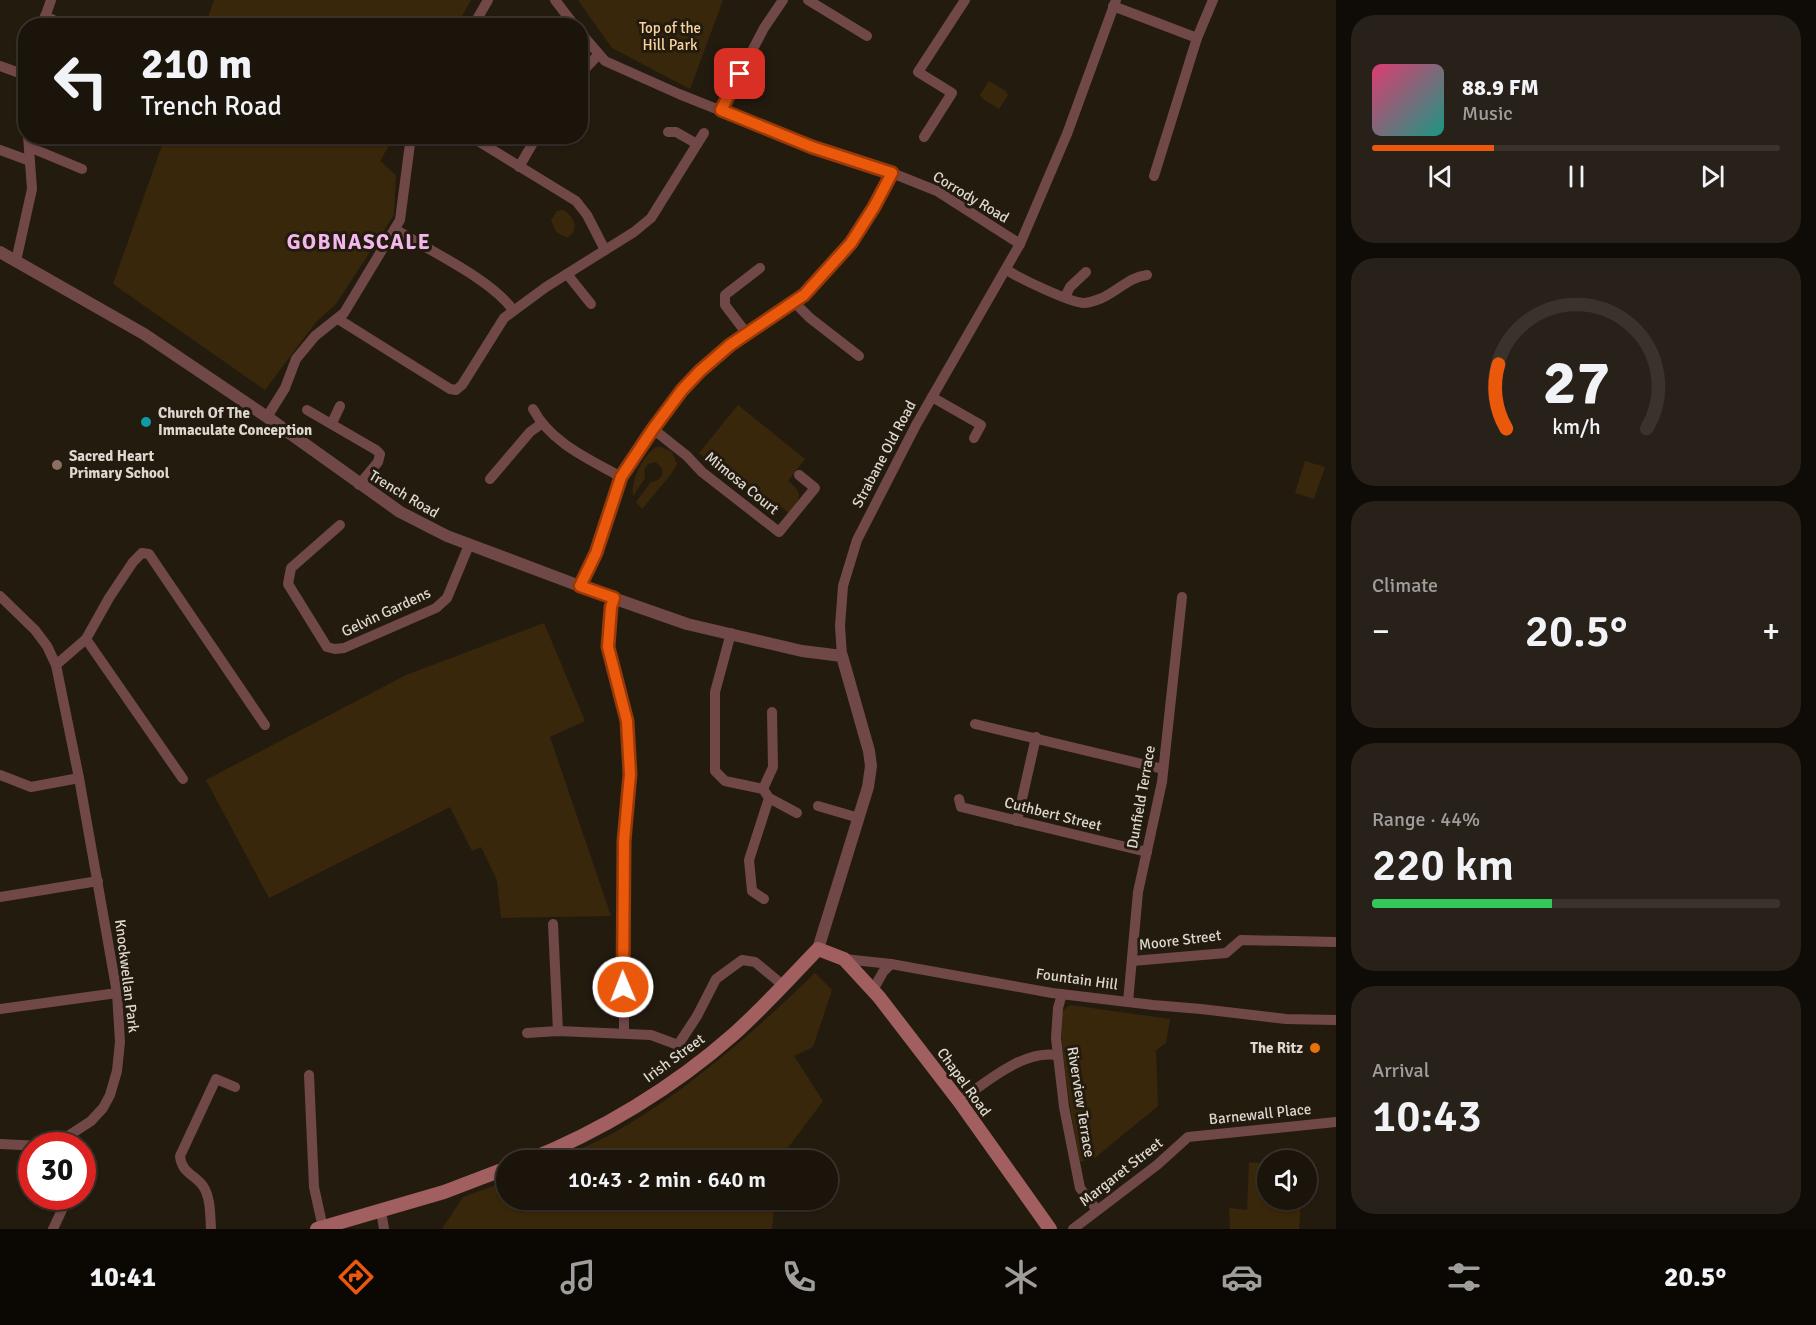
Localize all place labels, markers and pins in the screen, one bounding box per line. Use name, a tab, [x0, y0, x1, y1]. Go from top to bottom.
pin	[714, 48, 765, 99]
place label: Church Of The Immaculate Conception	[158, 404, 312, 439]
marker: Church Of The Immaculate Conception	[139, 415, 153, 429]
place label: Sacred Heart Primary School	[69, 447, 170, 482]
marker: Sacred Heart Primary School	[50, 458, 64, 472]
place label: The Ritz	[1250, 1039, 1303, 1057]
marker: The Ritz	[1308, 1041, 1322, 1055]

